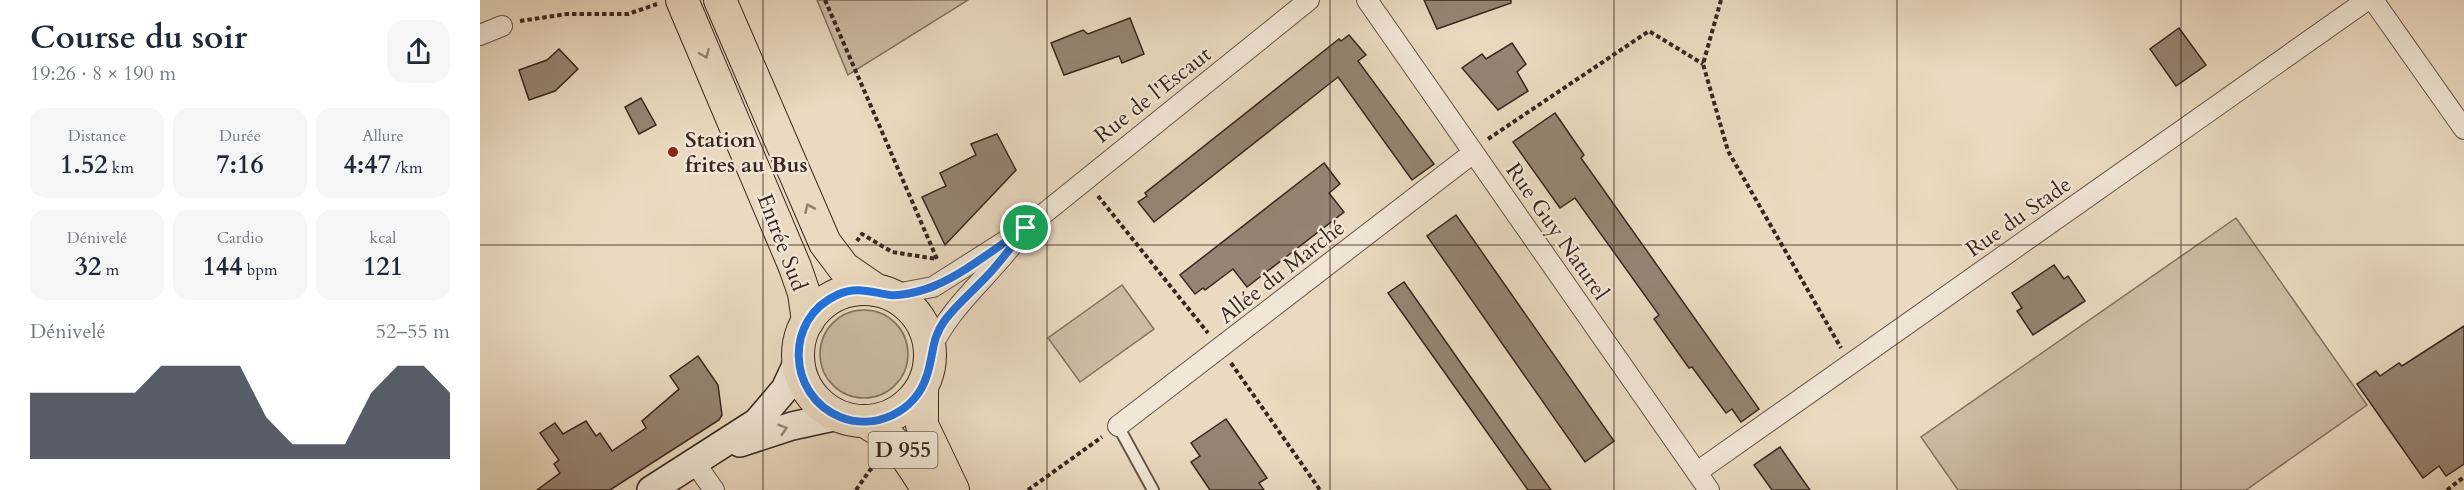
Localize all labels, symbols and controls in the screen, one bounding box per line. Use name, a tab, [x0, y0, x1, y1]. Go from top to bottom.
text: Course du soir	[30, 15, 247, 60]
button: share	[387, 20, 450, 83]
street label: Rue de l'Escaut	[1088, 40, 1217, 150]
one-way arrow	[698, 47, 710, 58]
text: 19:26 · 8 × 190 m	[30, 60, 176, 87]
text: Distance	[68, 125, 126, 147]
text: Durée	[219, 125, 261, 147]
text: Allure	[362, 125, 404, 147]
place label: Station frites au Bus	[685, 125, 808, 180]
marker: Station frites au Bus	[666, 145, 680, 159]
text: 1.52	[60, 147, 108, 182]
text: 7:16	[216, 147, 264, 182]
text: 4:47	[343, 147, 391, 182]
text: km	[108, 157, 134, 179]
text: /km	[391, 157, 423, 179]
street label: Rue Guy Naturel	[1499, 157, 1616, 307]
street label: Rue du Stade	[1960, 170, 2077, 264]
street label: Entrée Sud	[750, 189, 814, 296]
pin	[1000, 202, 1051, 253]
one-way arrow	[804, 203, 816, 214]
icon: arrive	[1009, 211, 1042, 244]
street label: Allée du Marché	[1212, 213, 1351, 331]
text: Dénivelé	[67, 227, 127, 249]
text: Cardio	[217, 227, 263, 249]
text: kcal	[370, 227, 396, 249]
text: 32	[75, 249, 101, 284]
text: 144	[203, 249, 243, 284]
text: 121	[363, 249, 403, 284]
text: m	[101, 259, 119, 281]
text: bpm	[243, 259, 277, 281]
text: Dénivelé	[30, 318, 106, 345]
text: 52–55 m	[376, 318, 450, 345]
one-way arrow	[777, 424, 788, 436]
road number: D 955	[868, 432, 938, 468]

